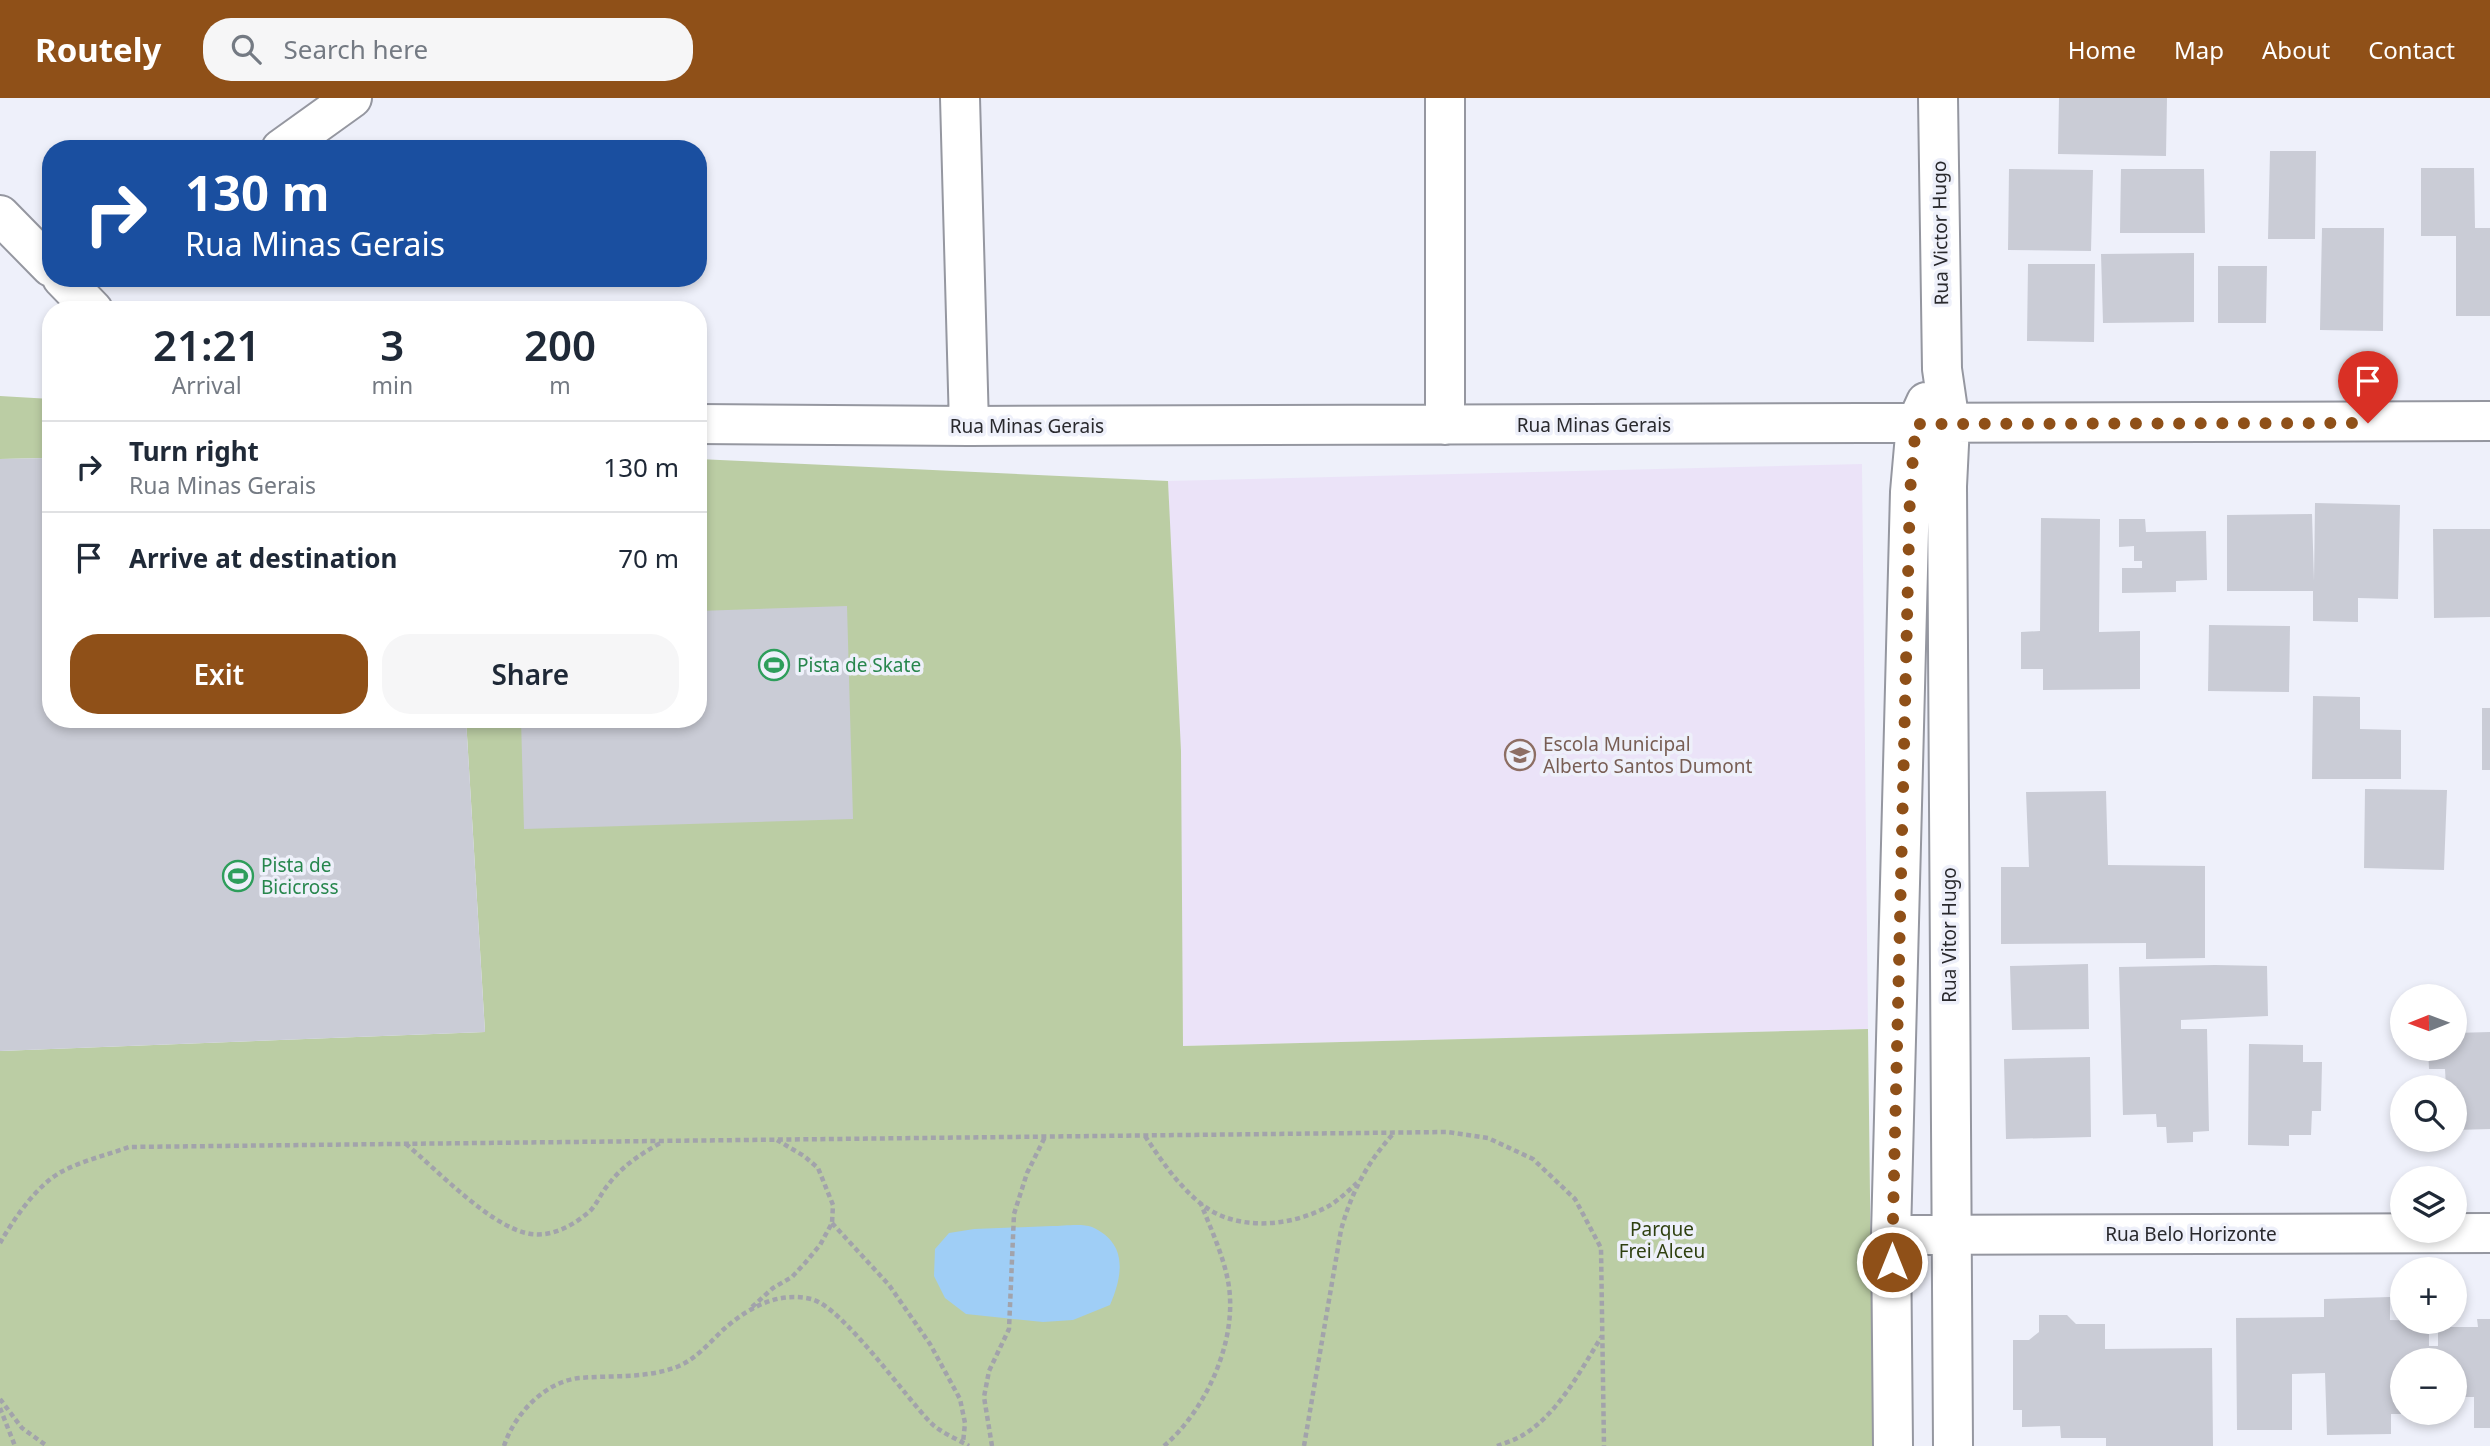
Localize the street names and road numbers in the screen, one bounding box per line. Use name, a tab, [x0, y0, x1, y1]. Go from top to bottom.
street label: Rua Victor Hugo	[1926, 160, 1954, 306]
street label: Rua Minas Gerais	[1517, 412, 1671, 438]
street label: Rua Minas Gerais	[950, 413, 1104, 439]
street label: Rua Vitor Hugo	[1936, 867, 1962, 1003]
street label: Rua Belo Horizonte	[2105, 1221, 2277, 1247]

